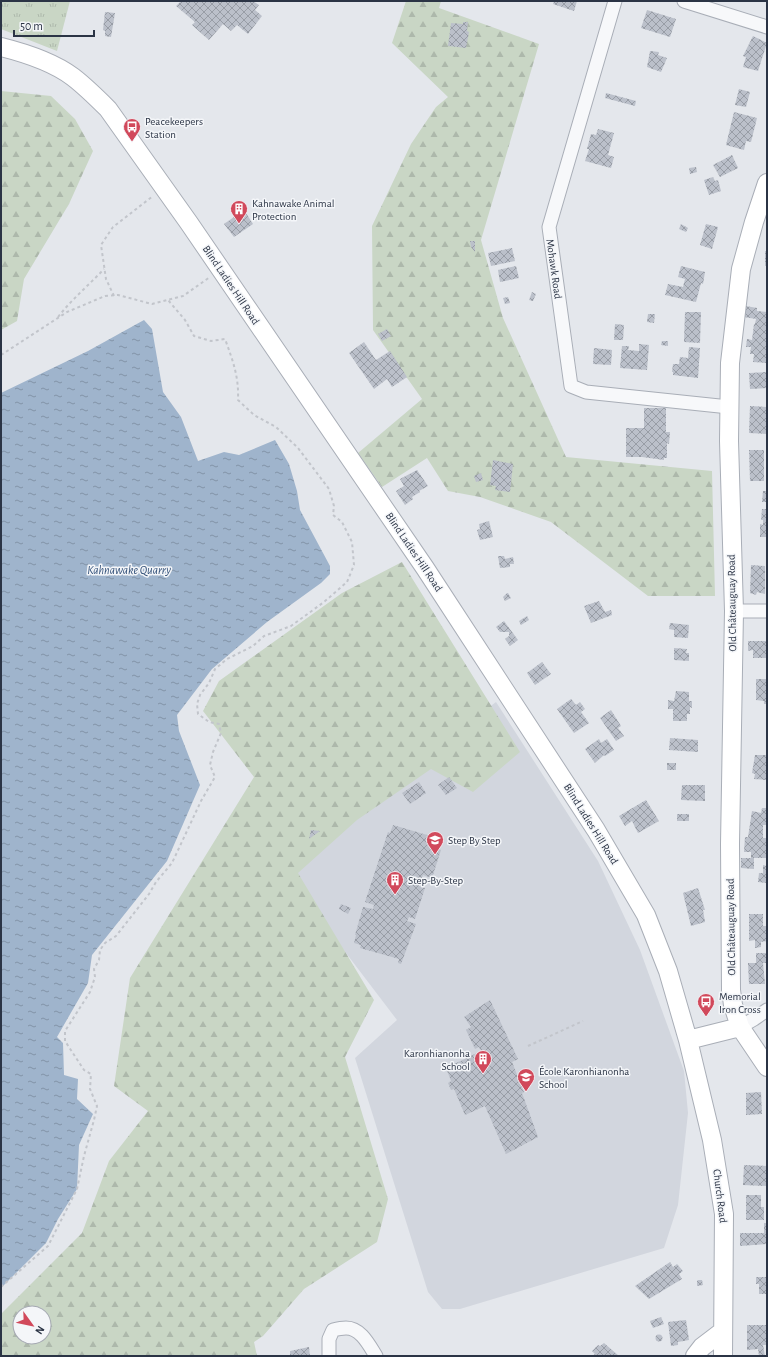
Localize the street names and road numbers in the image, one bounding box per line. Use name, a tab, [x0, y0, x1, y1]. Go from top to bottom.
street label: Mohawk Road	[544, 238, 564, 300]
street label: Blind Ladies Hill Road	[201, 243, 262, 327]
street label: Blind Ladies Hill Road	[384, 510, 445, 594]
street label: Old Châteauguay Road	[726, 554, 738, 652]
street label: Blind Ladies Hill Road	[562, 782, 620, 866]
street label: Old Châteauguay Road	[725, 878, 737, 976]
street label: Church Road	[711, 1168, 729, 1224]

